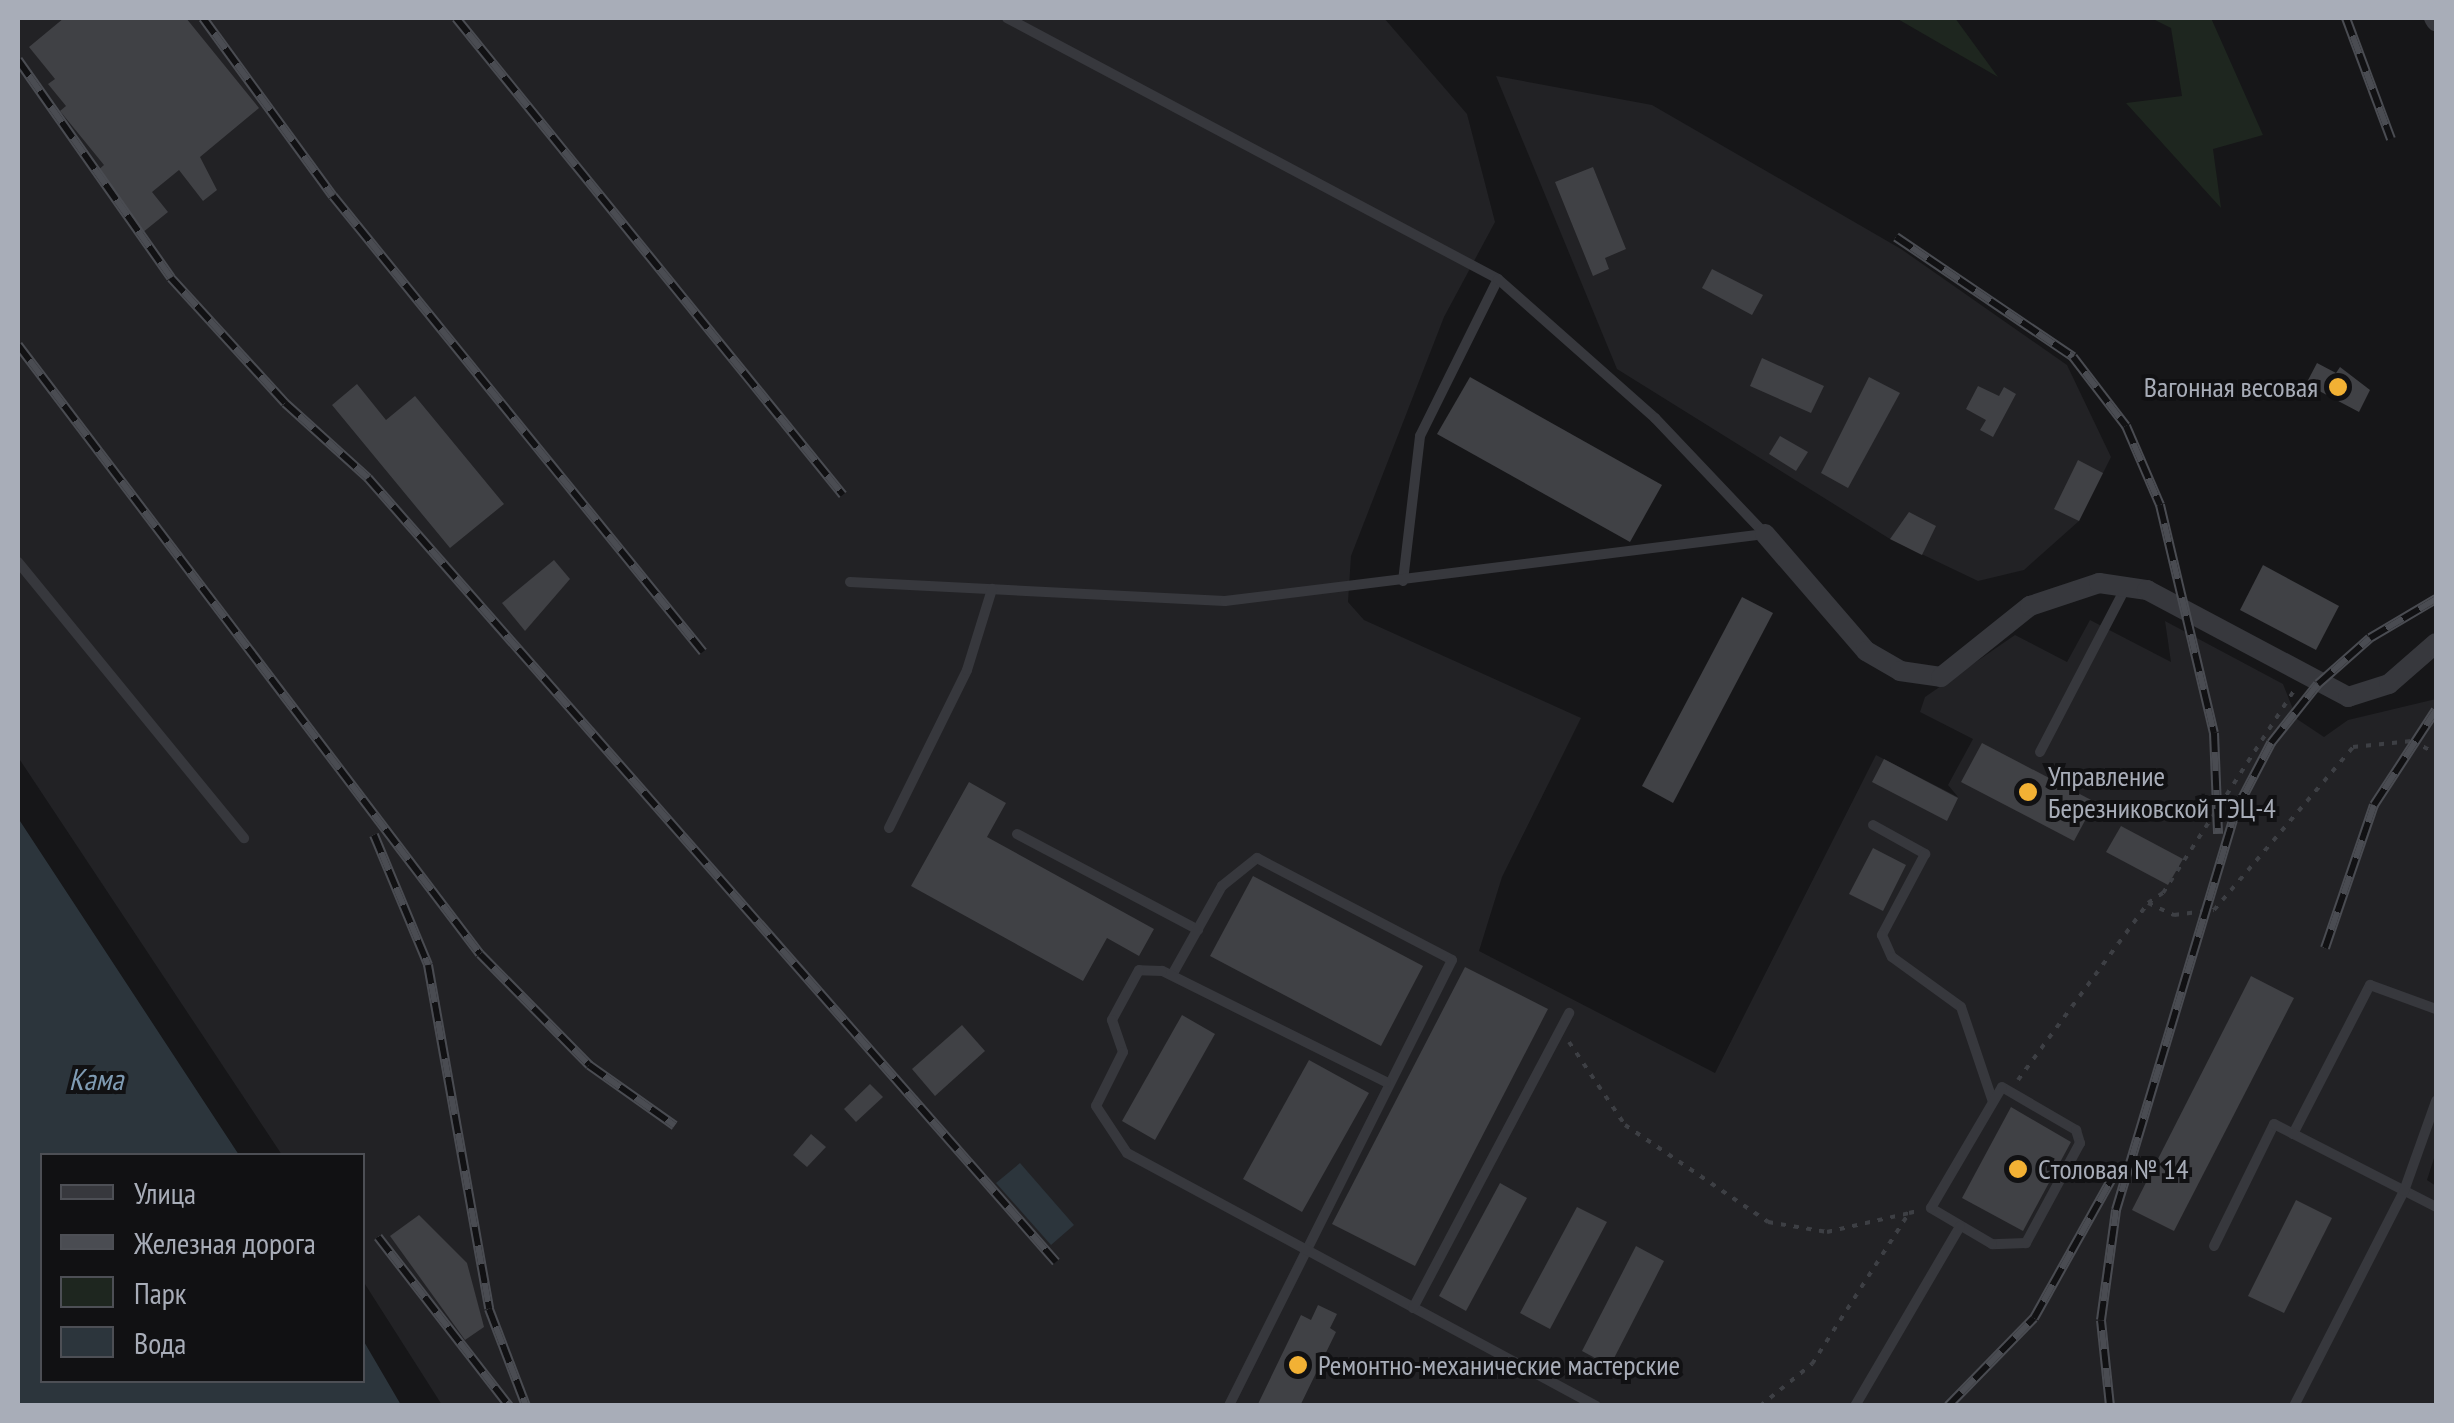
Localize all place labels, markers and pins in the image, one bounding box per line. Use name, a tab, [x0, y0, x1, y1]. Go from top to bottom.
place label: Вагонная весовая	[2144, 370, 2318, 404]
marker: Вагонная весовая	[2327, 376, 2349, 398]
place label: Управление Березниковской ТЭЦ-4	[2048, 759, 2277, 825]
marker: Управление Березниковской ТЭЦ-4	[2017, 781, 2039, 803]
place label: Cтоловая № 14	[2038, 1152, 2189, 1186]
marker: Cтоловая № 14	[2007, 1158, 2029, 1180]
place label: Ремонтно-механические мастерские	[1318, 1348, 1680, 1382]
marker: Ремонтно-механические мастерские	[1287, 1354, 1309, 1376]

